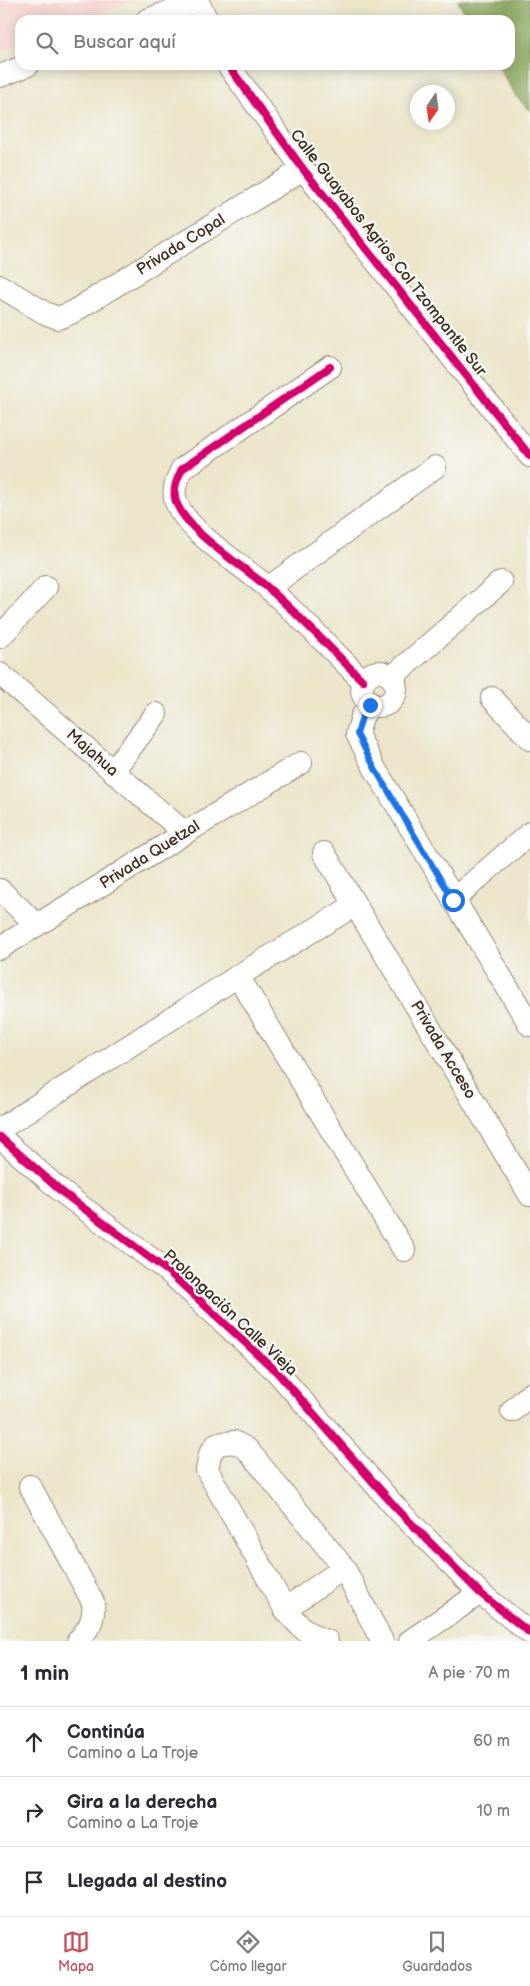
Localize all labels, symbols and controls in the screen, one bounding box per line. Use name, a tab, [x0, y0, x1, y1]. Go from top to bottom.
search box	[15, 15, 515, 70]
icon: search	[33, 29, 61, 57]
text: Buscar aquí	[73, 31, 176, 54]
north arrow	[410, 85, 455, 130]
street label: Calle Guayabos Agrios Col Tzompantle Sur	[286, 126, 490, 380]
street label: Privada Copal	[133, 210, 229, 280]
route end	[359, 694, 382, 717]
street label: Majahua	[62, 725, 122, 781]
street label: Privada Quetzal	[97, 817, 203, 893]
route start	[442, 889, 465, 912]
street label: Privada Acceso	[406, 997, 480, 1103]
street label: Prolongación Calle Vieja	[159, 1246, 301, 1380]
text: 1 min	[20, 1661, 69, 1686]
text: A pie · 70 m	[429, 1664, 510, 1683]
text: Continúa	[67, 1721, 145, 1744]
icon: ahead	[20, 1728, 48, 1756]
text: 60 m	[473, 1732, 510, 1751]
text: Camino a La Troje	[67, 1744, 198, 1763]
text: Gira a la derecha	[67, 1791, 217, 1814]
icon: right	[20, 1798, 48, 1826]
text: 10 m	[477, 1802, 510, 1821]
text: Camino a La Troje	[67, 1814, 198, 1833]
icon: arrive	[20, 1868, 48, 1896]
text: Llegada al destino	[67, 1870, 227, 1893]
tab: Mapa	[58, 1928, 94, 1975]
tab: Cómo llegar	[210, 1928, 286, 1975]
tab: Guardados	[402, 1928, 472, 1975]

